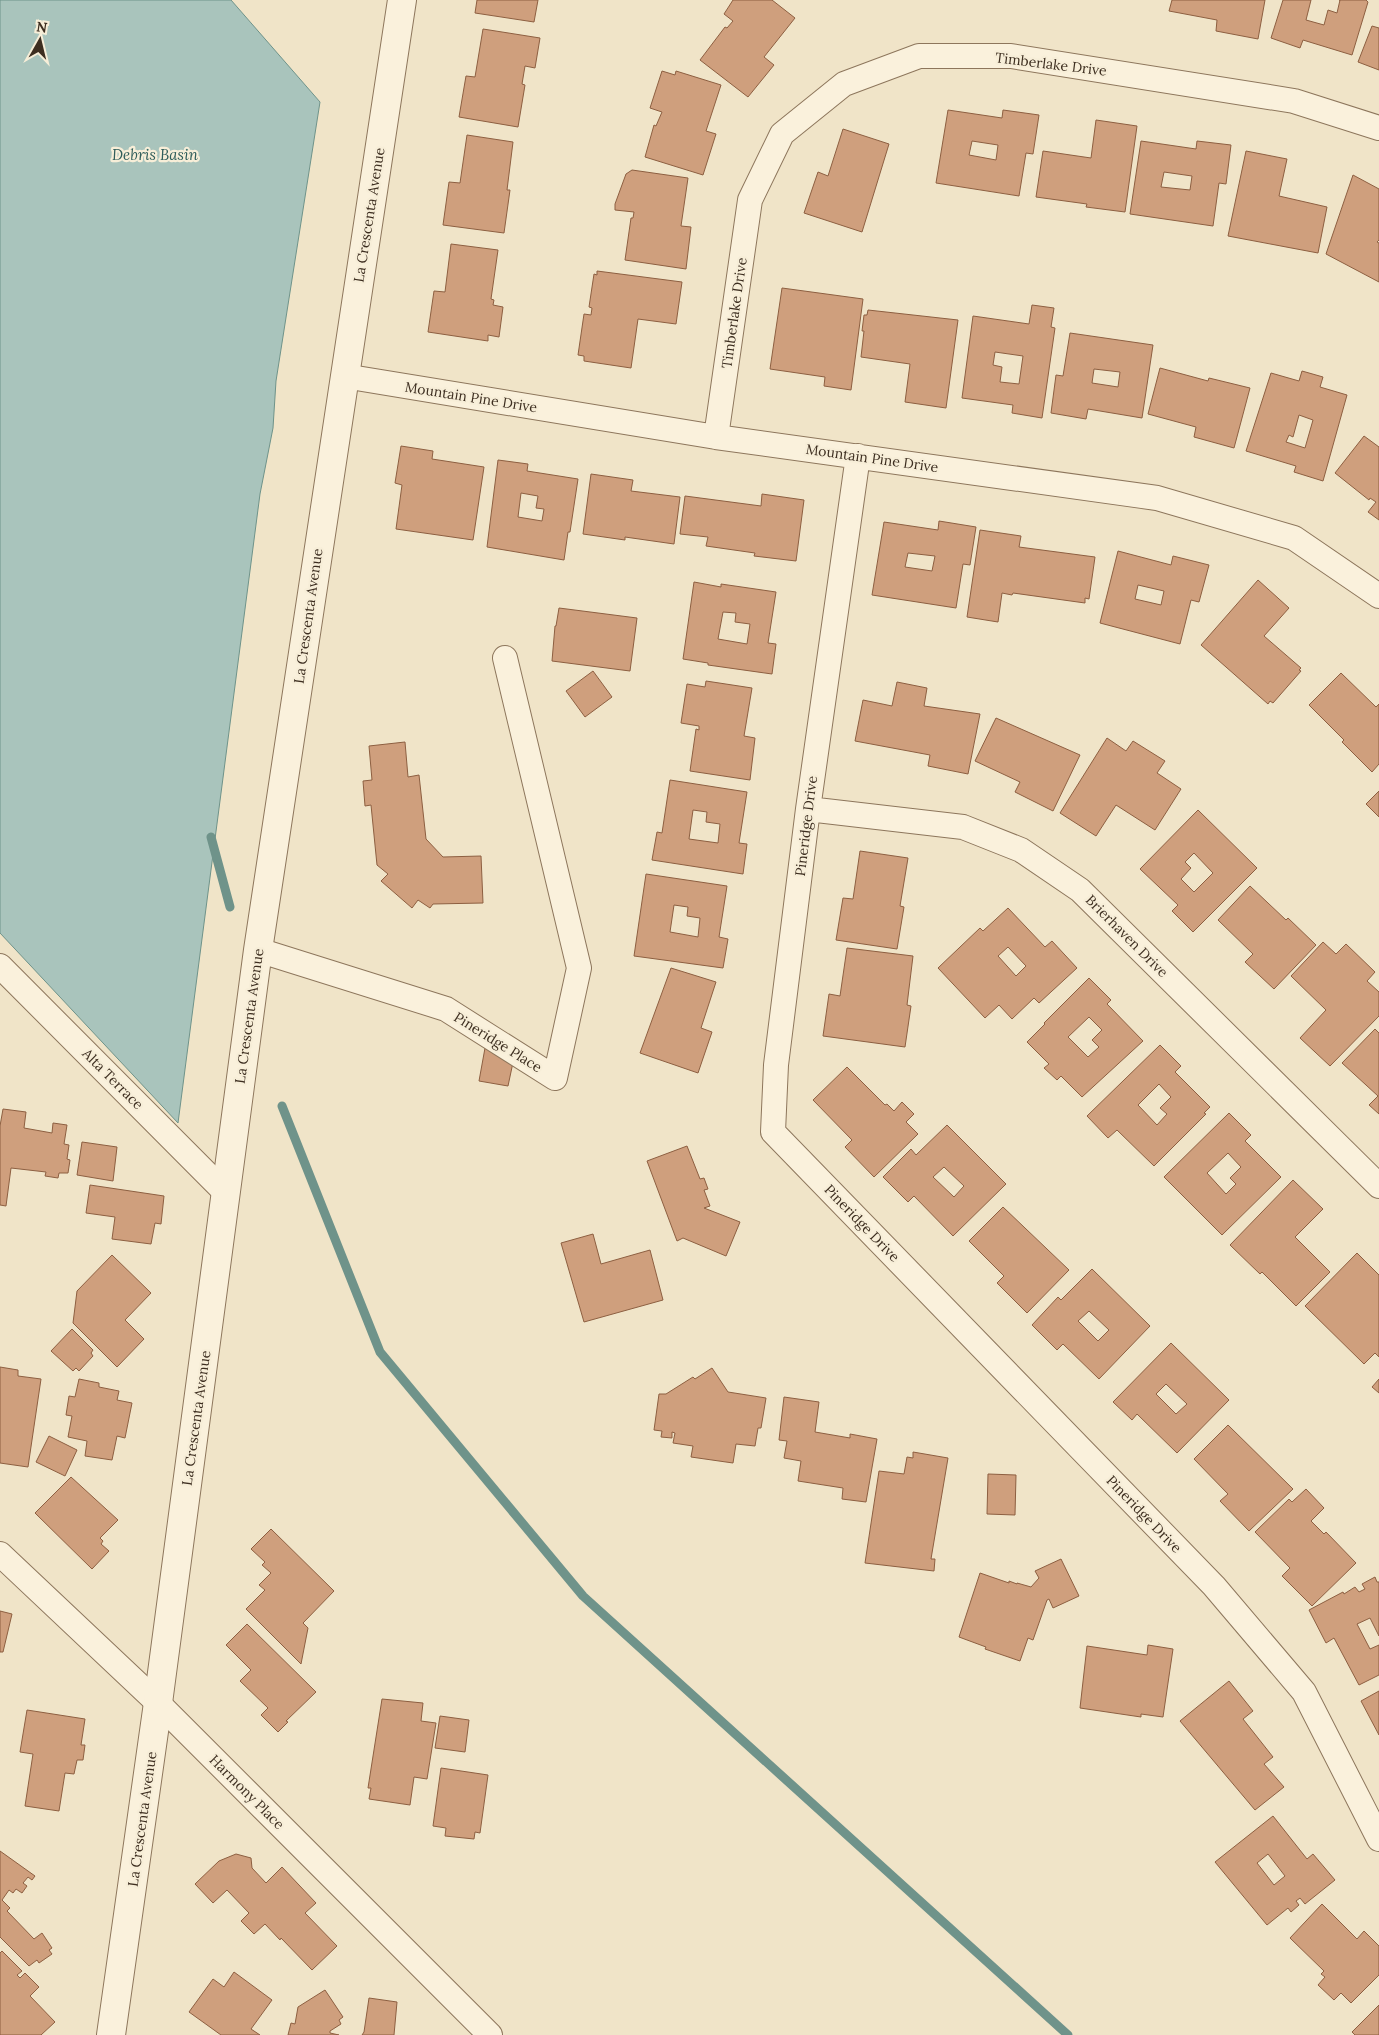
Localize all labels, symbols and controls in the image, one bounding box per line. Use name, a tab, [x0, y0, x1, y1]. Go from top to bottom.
north arrow	[15, 15, 65, 65]
text: N	[35, 17, 49, 37]
street label: Timberlake Drive	[994, 48, 1108, 80]
water label: Debris Basin	[112, 145, 199, 164]
street label: La Crescenta Avenue	[349, 146, 389, 284]
street label: Timberlake Drive	[717, 256, 751, 370]
street label: Mountain Pine Drive	[404, 378, 539, 416]
street label: Mountain Pine Drive	[805, 440, 940, 476]
street label: La Crescenta Avenue	[290, 547, 326, 685]
street label: Pineridge Drive	[791, 774, 821, 877]
street label: Brierhaven Drive	[1082, 891, 1172, 981]
street label: La Crescenta Avenue	[231, 947, 267, 1085]
street label: Pineridge Place	[451, 1008, 546, 1076]
street label: Alta Terrace	[78, 1044, 148, 1114]
street label: Pineridge Drive	[821, 1180, 904, 1266]
street label: La Crescenta Avenue	[178, 1349, 214, 1487]
street label: Pineridge Drive	[1103, 1471, 1186, 1557]
street label: La Crescenta Avenue	[124, 1750, 160, 1888]
street label: Harmony Place	[206, 1751, 289, 1834]

